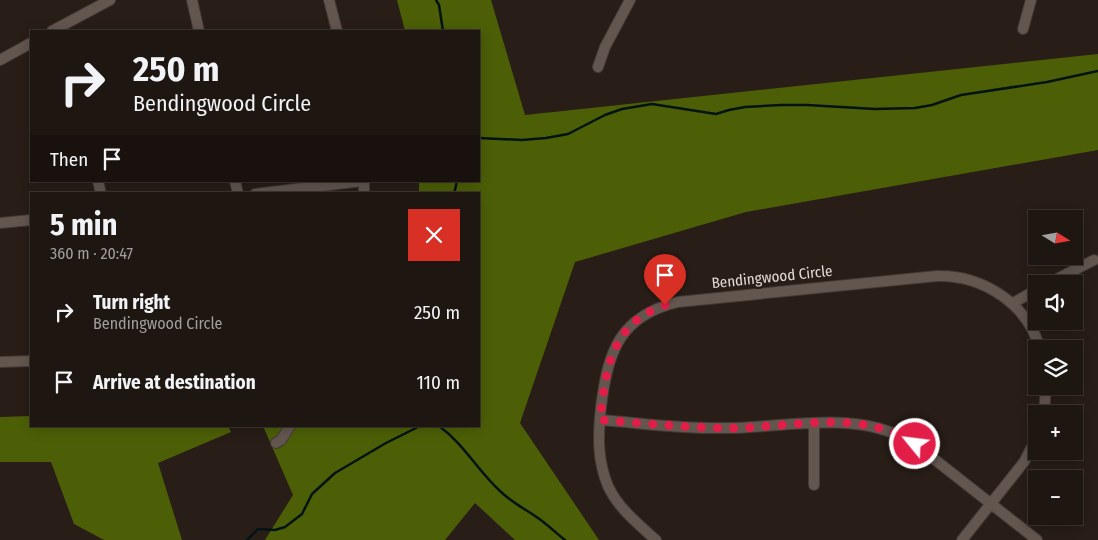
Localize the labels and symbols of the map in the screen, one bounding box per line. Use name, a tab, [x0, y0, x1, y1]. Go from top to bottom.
north arrow	[1028, 210, 1082, 265]
pin	[644, 254, 686, 305]
street label: Bendingwood Circle	[711, 262, 833, 292]
position arrow	[888, 417, 940, 469]

